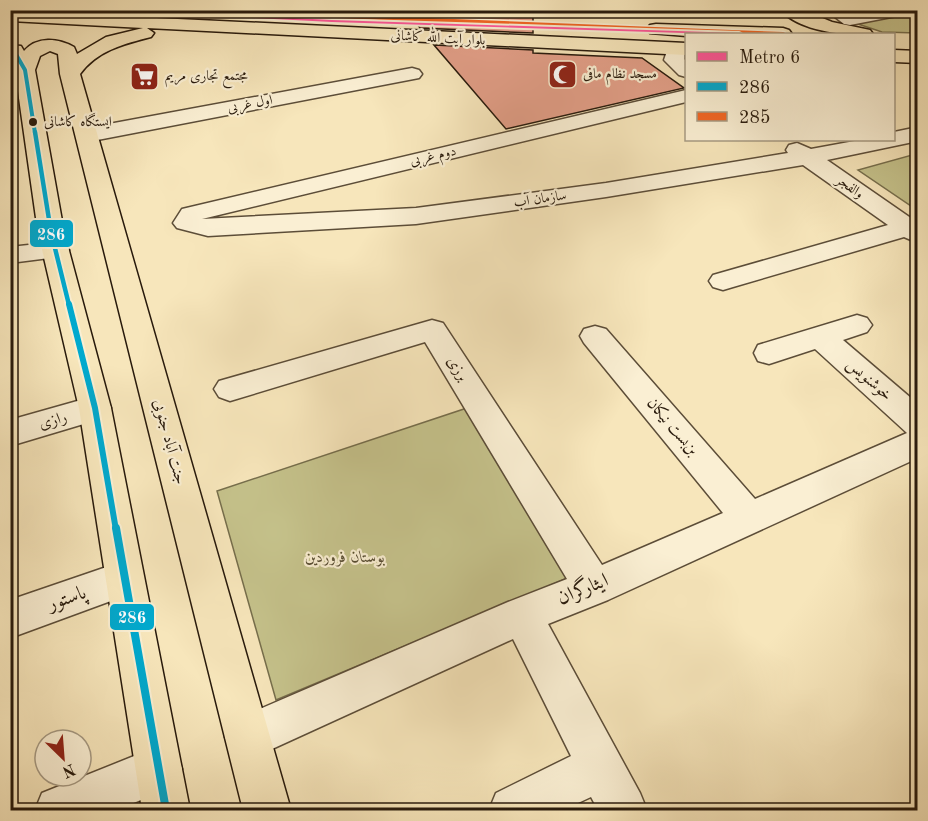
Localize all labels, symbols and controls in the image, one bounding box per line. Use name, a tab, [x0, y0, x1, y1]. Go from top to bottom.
street label: بلوار آیت الله کاشانی	[390, 24, 486, 48]
legend	[685, 33, 895, 141]
text: Metro 6	[739, 49, 800, 67]
mosque icon: مسجد نظام مافی	[546, 58, 578, 90]
supermarket icon: مجتمع تجاری مریم	[128, 60, 160, 92]
place label: مسجد نظام مافی	[583, 67, 657, 86]
place label: مجتمع تجاری مریم	[165, 69, 248, 89]
text: 286	[739, 79, 770, 97]
street label: اول غربی	[226, 93, 274, 117]
text: 285	[739, 109, 770, 127]
place label: ایستگاه کاشانی	[44, 112, 112, 130]
marker: ایستگاه کاشانی	[27, 116, 39, 128]
street label: دوم غربی	[409, 144, 459, 173]
street label: والفجر	[832, 172, 866, 202]
street label: سازمان آب	[512, 186, 568, 211]
line badge: 286	[29, 219, 74, 248]
text: 286	[37, 228, 65, 244]
street label: برزی	[443, 354, 471, 385]
street label: خوشنویس	[843, 356, 895, 405]
street label: بن‌بست نیکان	[643, 394, 702, 459]
street label: جنت آباد جنوبی	[148, 397, 191, 487]
street label: رازی	[37, 409, 69, 433]
park label: بوستان فروردین	[305, 550, 385, 567]
street label: ایثارگران	[553, 566, 612, 610]
street label: پاستور	[43, 583, 91, 618]
line badge: 286	[109, 603, 155, 631]
text: 286	[118, 611, 146, 627]
north arrow	[33, 728, 93, 788]
text: N	[59, 760, 77, 780]

